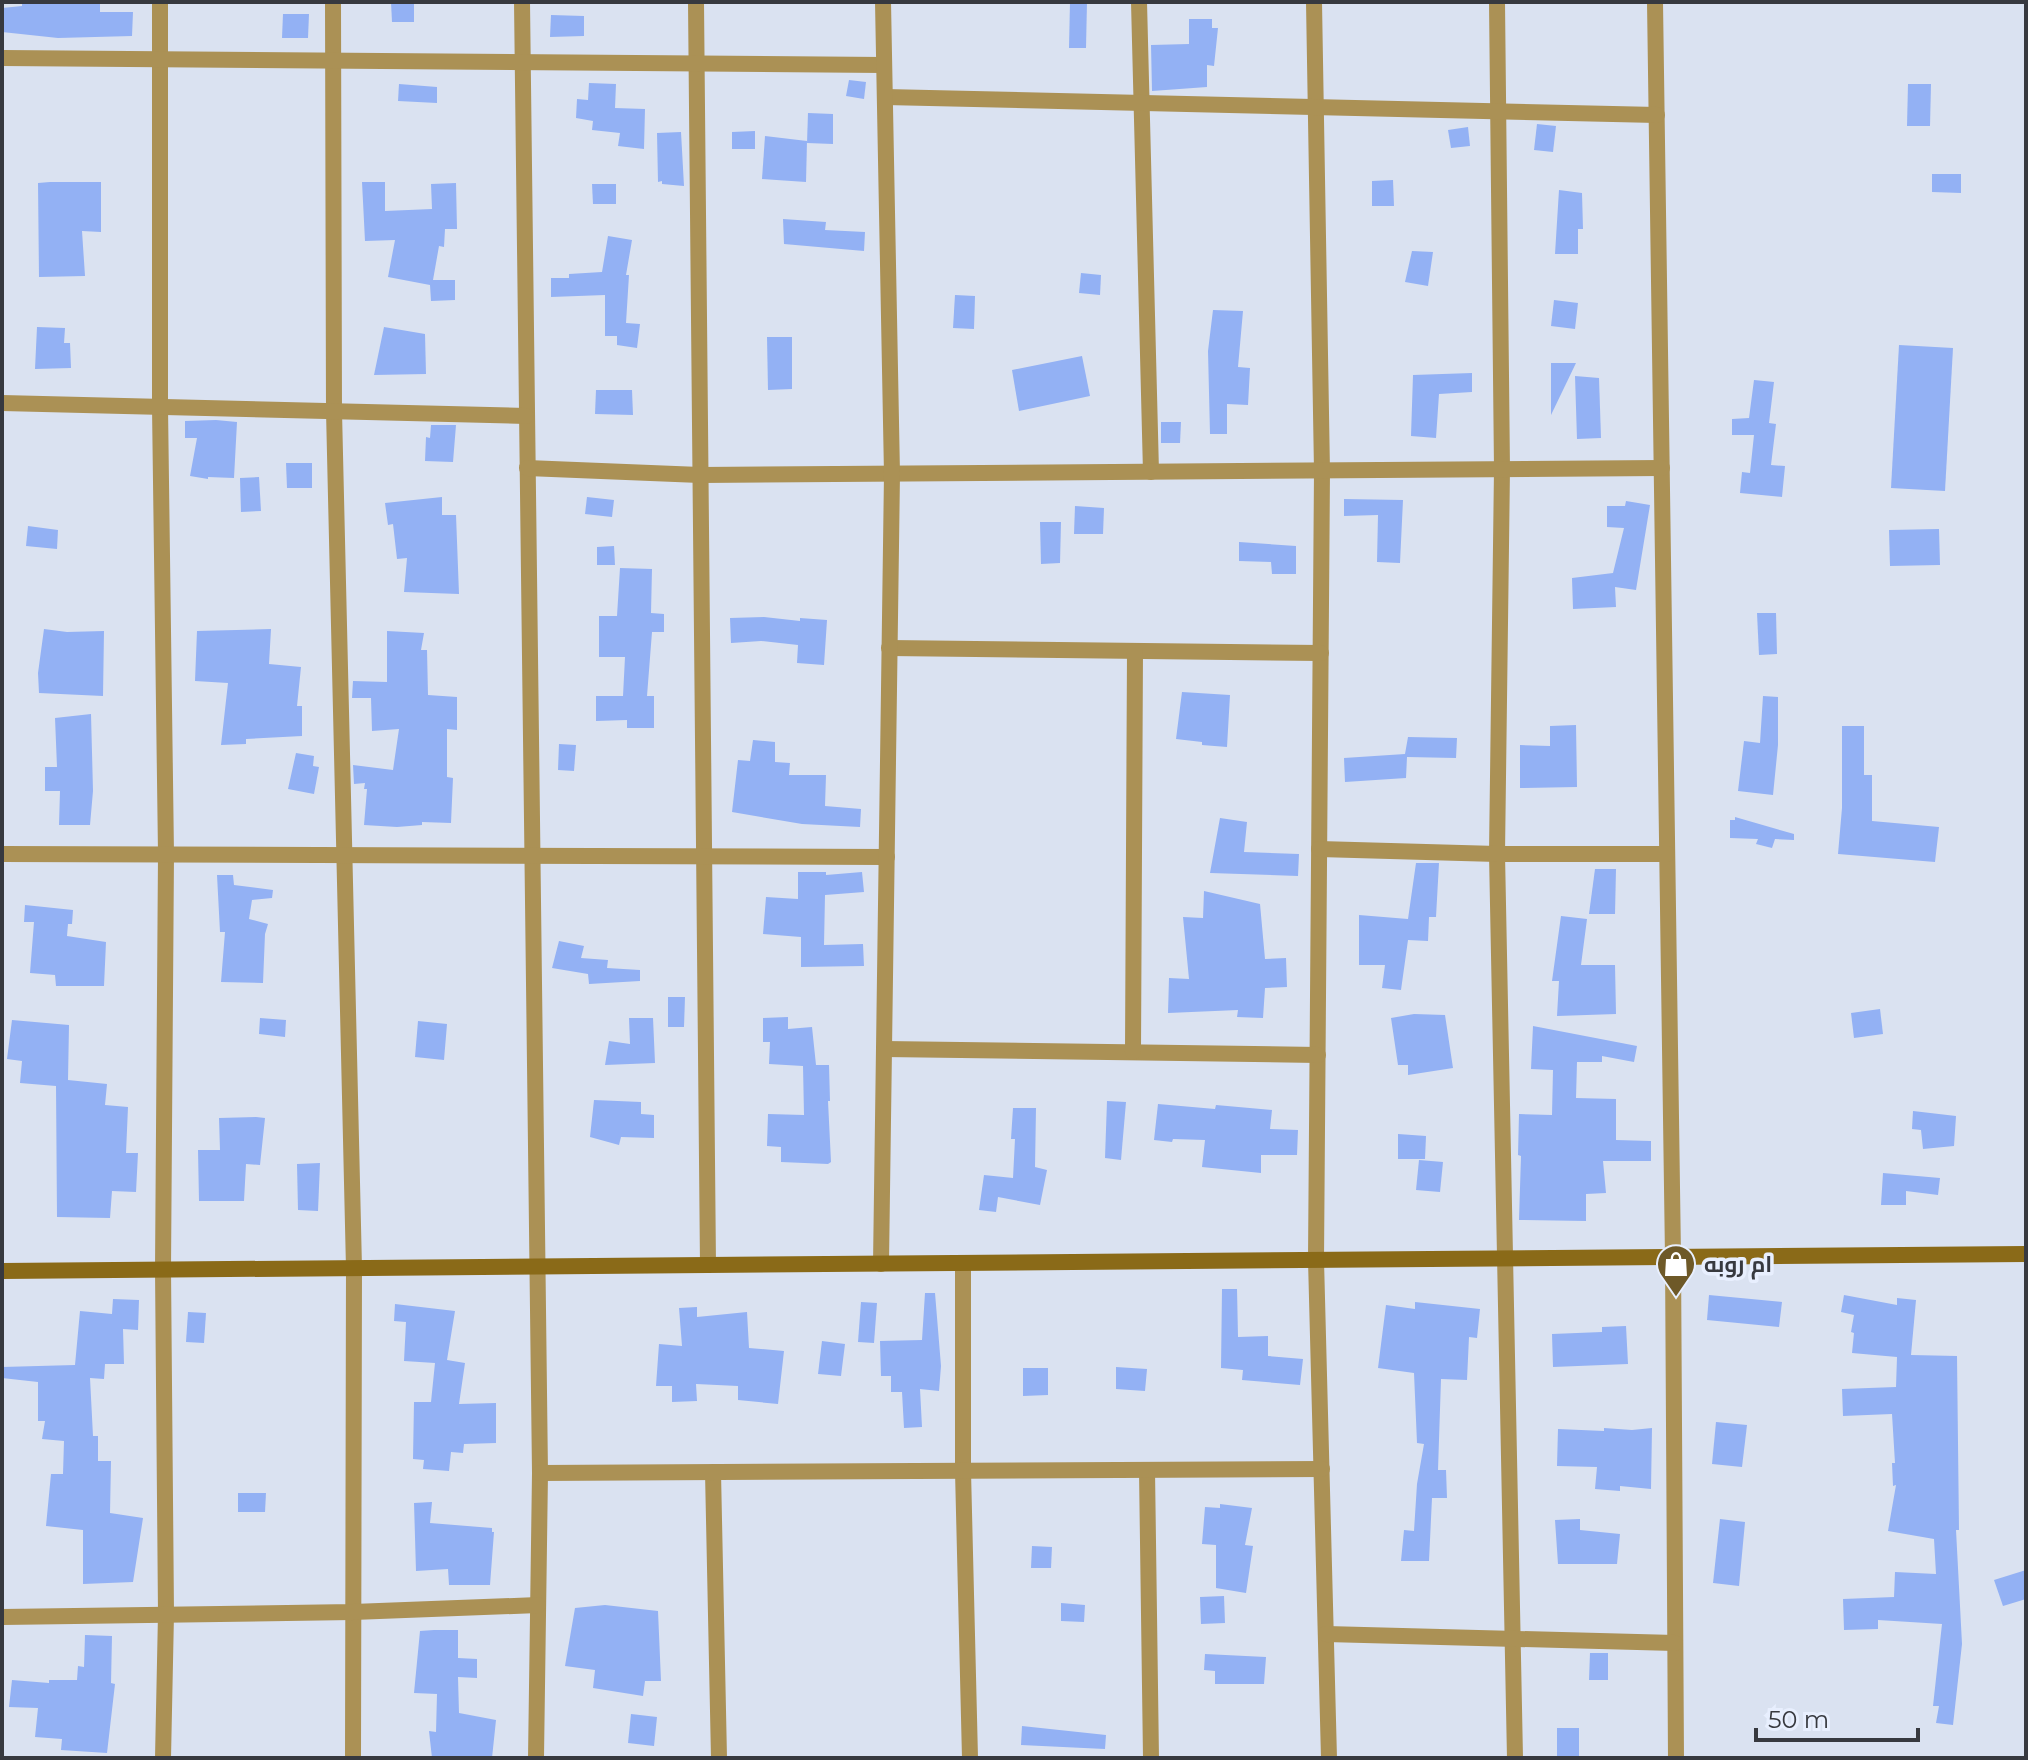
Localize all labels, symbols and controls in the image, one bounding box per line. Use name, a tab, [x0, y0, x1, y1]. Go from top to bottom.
shop icon: ام روبه	[1655, 1243, 1697, 1298]
place label: ام روبه	[1704, 1251, 1772, 1280]
scale bar	[1756, 1692, 1918, 1742]
text: 50 m	[1768, 1705, 1829, 1734]

